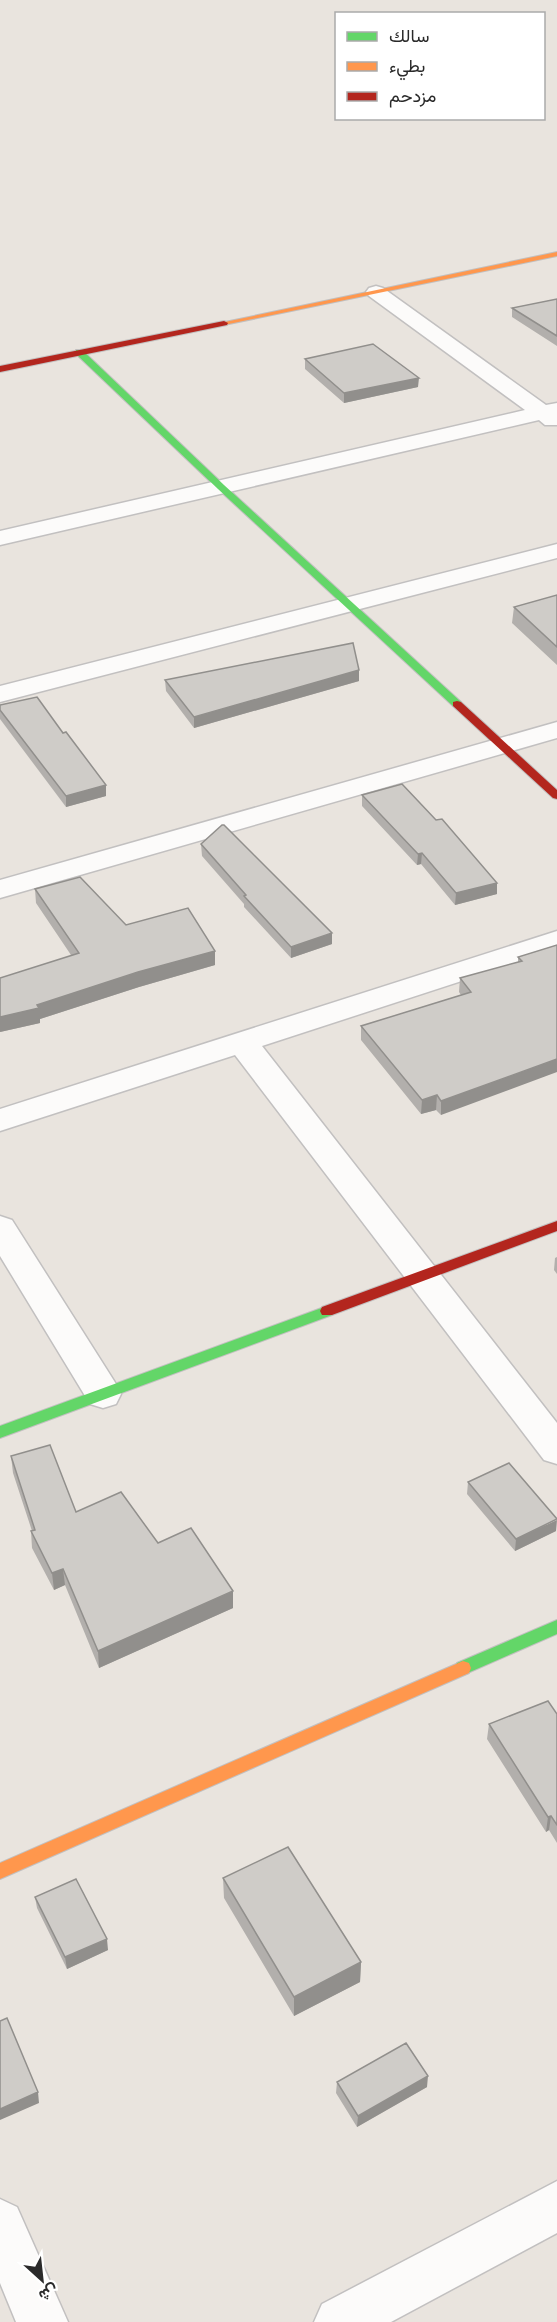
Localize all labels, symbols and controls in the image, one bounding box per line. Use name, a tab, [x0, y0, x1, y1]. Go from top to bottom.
legend	[335, 12, 545, 120]
text: سالك	[389, 24, 429, 46]
text: بطيء	[389, 54, 425, 81]
text: مزدحم	[389, 84, 436, 108]
north arrow	[12, 2250, 72, 2310]
text: ش	[36, 2280, 62, 2307]

